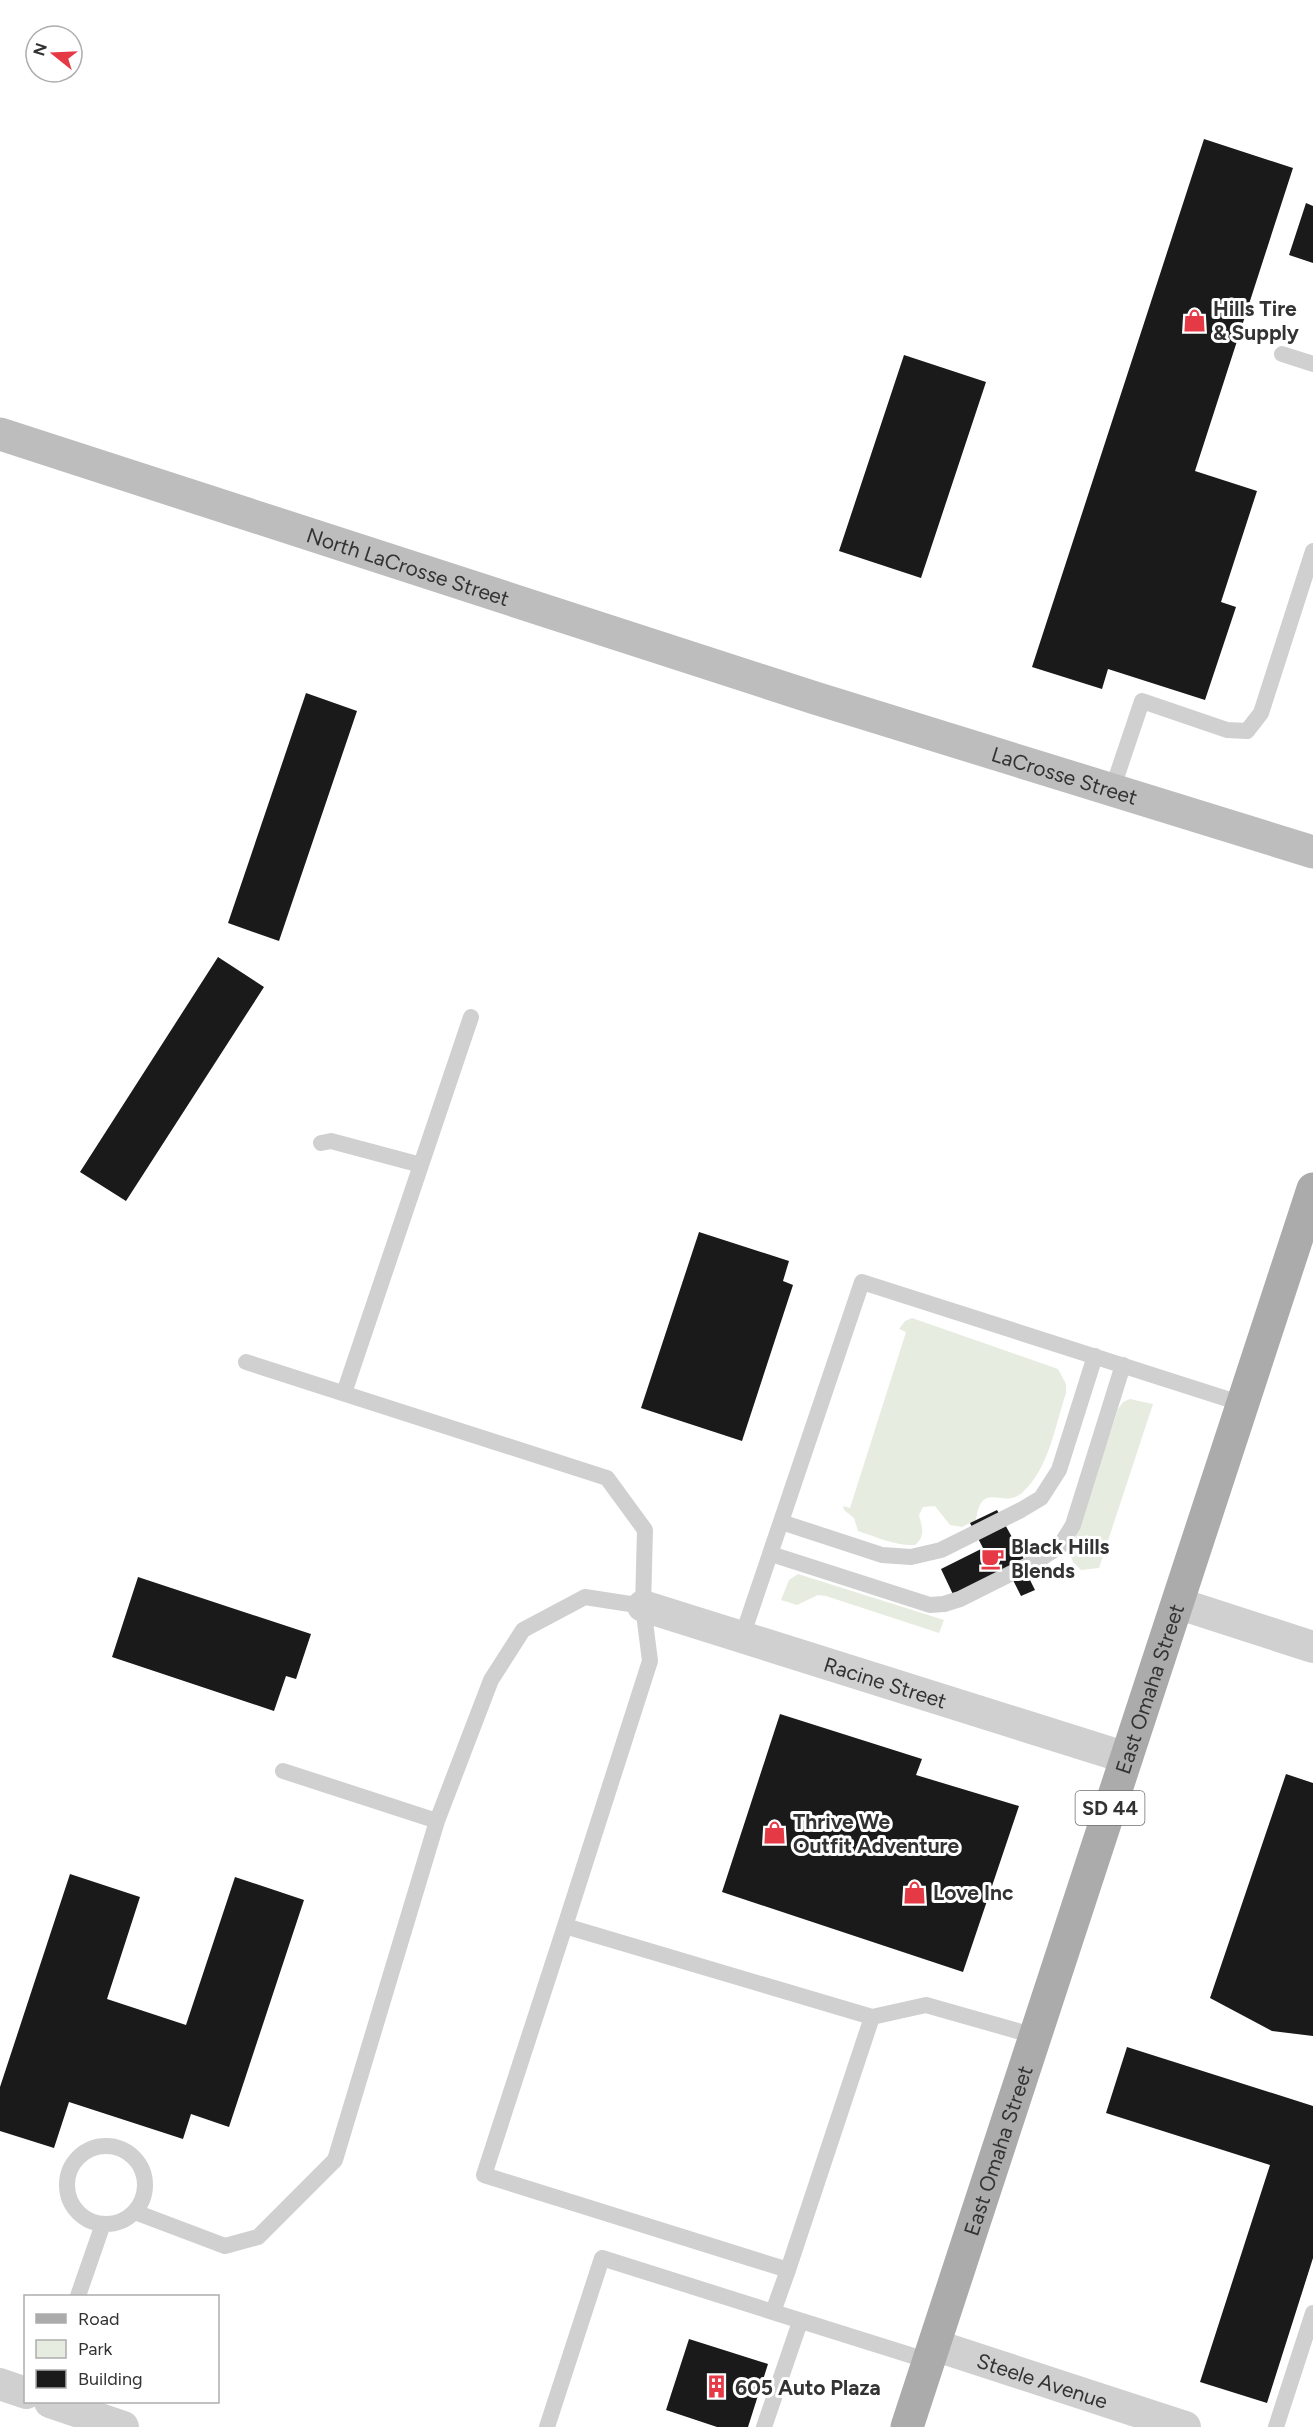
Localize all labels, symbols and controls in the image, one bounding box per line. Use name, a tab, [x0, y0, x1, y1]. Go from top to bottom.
north arrow	[24, 24, 84, 84]
text: N	[29, 41, 51, 58]
place label: Hills Tire & Supply	[1213, 296, 1300, 345]
shop icon: Hills Tire & Supply	[1182, 307, 1208, 333]
street label: North LaCrosse Street	[304, 522, 513, 611]
street label: LaCrosse Street	[989, 741, 1141, 809]
place label: Black Hills Blends	[1011, 1534, 1110, 1583]
cafe icon: Black Hills Blends	[980, 1545, 1006, 1571]
street label: East Omaha Street	[1110, 1600, 1189, 1777]
street label: Racine Street	[821, 1651, 950, 1713]
road number: SD 44	[1076, 1791, 1144, 1825]
place label: Thrive We Outfit Adventure	[793, 1809, 960, 1858]
shop icon: Thrive We Outfit Adventure	[762, 1820, 788, 1846]
shop icon: Love Inc	[902, 1879, 928, 1905]
place label: Love Inc	[933, 1880, 1014, 1905]
street label: East Omaha Street	[958, 2062, 1037, 2239]
legend	[24, 2295, 219, 2403]
text: Road	[78, 2308, 119, 2330]
text: Park	[78, 2338, 113, 2360]
street label: Steele Avenue	[974, 2347, 1111, 2413]
text: Building	[78, 2368, 143, 2390]
building icon: 605 Auto Plaza	[704, 2374, 730, 2400]
place label: 605 Auto Plaza	[735, 2375, 881, 2400]

